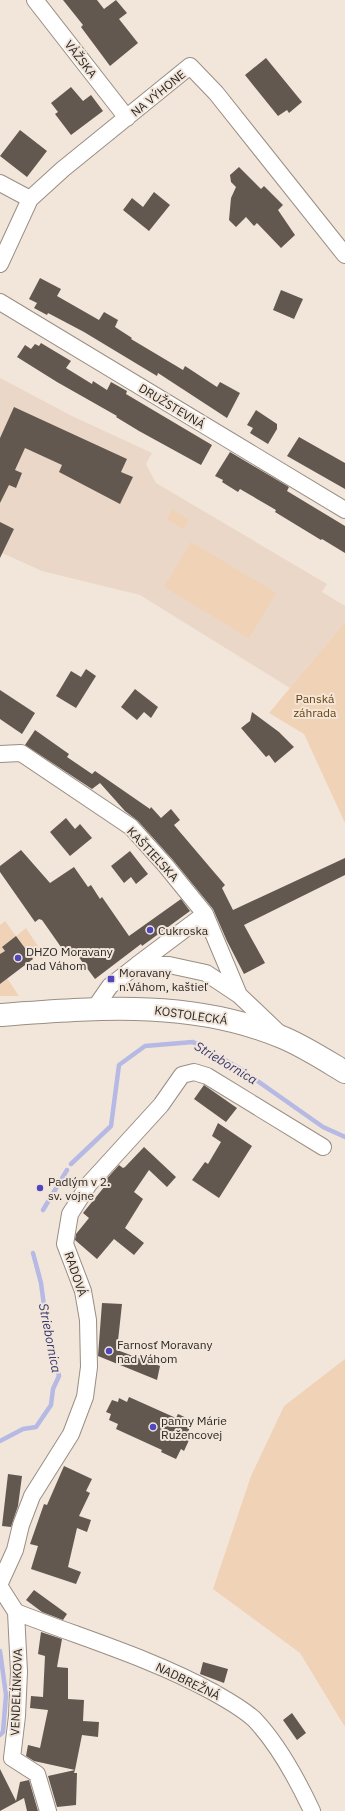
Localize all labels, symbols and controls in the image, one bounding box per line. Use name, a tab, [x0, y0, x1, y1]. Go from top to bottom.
street label: VÁŽSKA	[62, 37, 101, 81]
street label: NA VÝHONE	[128, 66, 188, 120]
street label: DRUŽSTEVNÁ	[136, 380, 208, 432]
park label: Panská záhrada	[294, 691, 337, 720]
street label: KAŠTIEĽSKA	[124, 824, 182, 885]
place label: Cukroska	[158, 923, 209, 938]
marker: Cukroska	[145, 925, 155, 935]
place label: DHZO Moravany nad Váhom	[26, 944, 113, 973]
marker: DHZO Moravany nad Váhom	[13, 953, 23, 963]
place label: Moravany n.Váhom, kaštieľ	[119, 965, 208, 994]
marker: Moravany n.Váhom, kaštieľ	[106, 974, 116, 984]
street label: KOSTOLECKÁ	[154, 1002, 229, 1028]
water label: Striebornica	[191, 1038, 261, 1088]
place label: Padlým v 2. sv. vojne	[48, 1174, 110, 1203]
marker: Padlým v 2. sv. vojne	[35, 1183, 45, 1193]
street label: RADOVÁ	[61, 1250, 91, 1299]
water label: Striebornica	[35, 1302, 65, 1374]
place label: Farnosť Moravany nad Váhom	[117, 1337, 212, 1366]
marker: Farnosť Moravany nad Váhom	[104, 1346, 114, 1356]
place label: panny Márie Ružencovej	[161, 1413, 227, 1442]
marker: panny Márie Ružencovej	[148, 1422, 158, 1432]
street label: VENDELÍNKOVA	[7, 1648, 25, 1736]
street label: NADBREŽNÁ	[153, 1659, 223, 1703]

